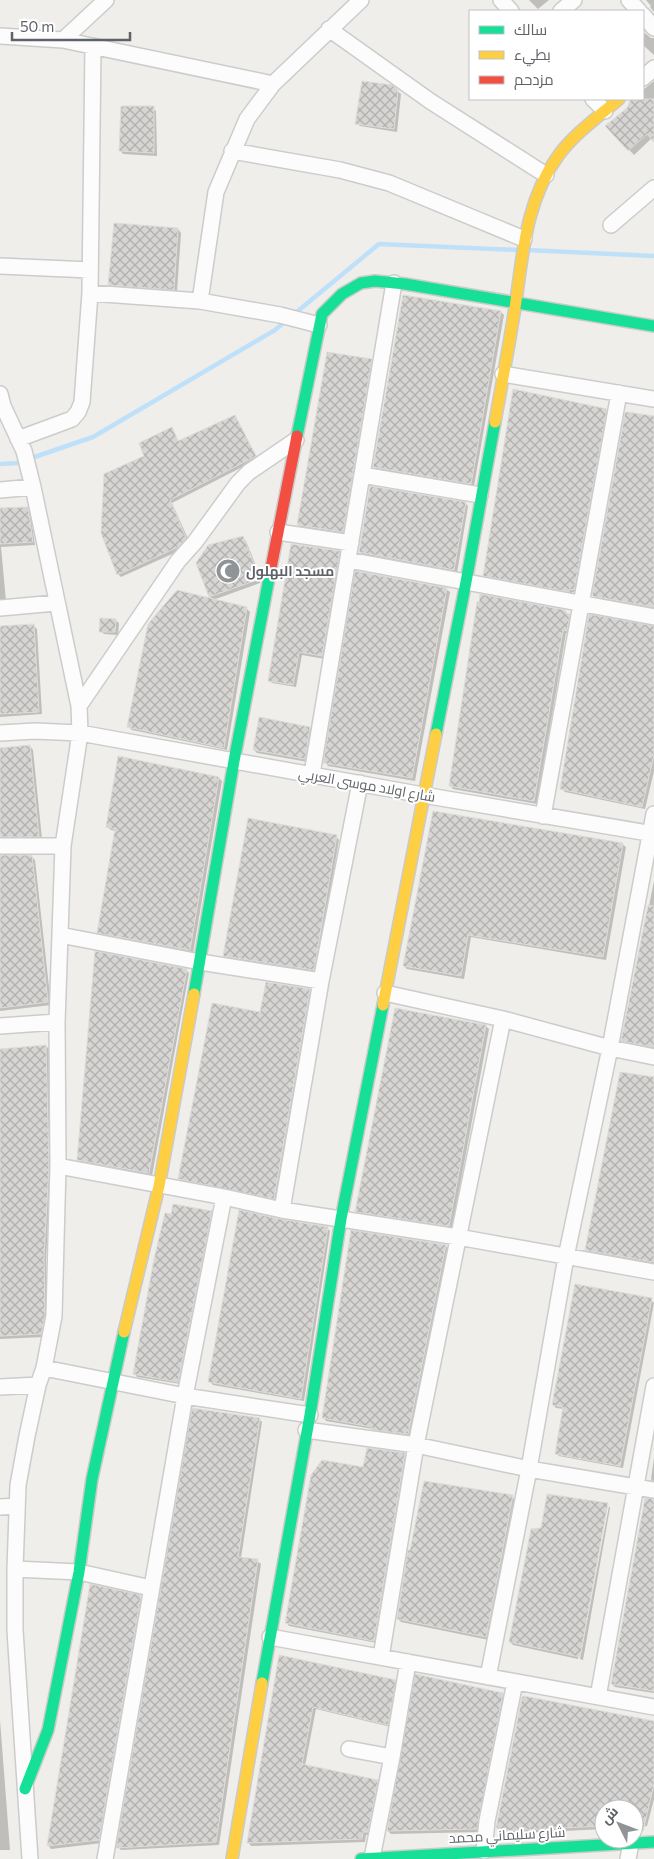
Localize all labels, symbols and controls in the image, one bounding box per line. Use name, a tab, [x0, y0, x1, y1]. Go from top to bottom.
scale bar	[12, 10, 130, 42]
legend	[469, 10, 644, 100]
text: 50 m	[20, 17, 54, 35]
text: سالك	[514, 20, 547, 38]
text: بطيء	[514, 45, 551, 67]
text: مزدحم	[514, 70, 554, 90]
mosque icon: مسجد البهلول	[215, 558, 241, 584]
place label: مسجد البهلول	[246, 562, 334, 580]
street label: شارع اولاد موسى العربي	[297, 764, 437, 809]
north arrow	[594, 1799, 644, 1849]
text: ش	[597, 1803, 622, 1828]
street label: شارع سليماني محمد	[448, 1823, 566, 1850]

